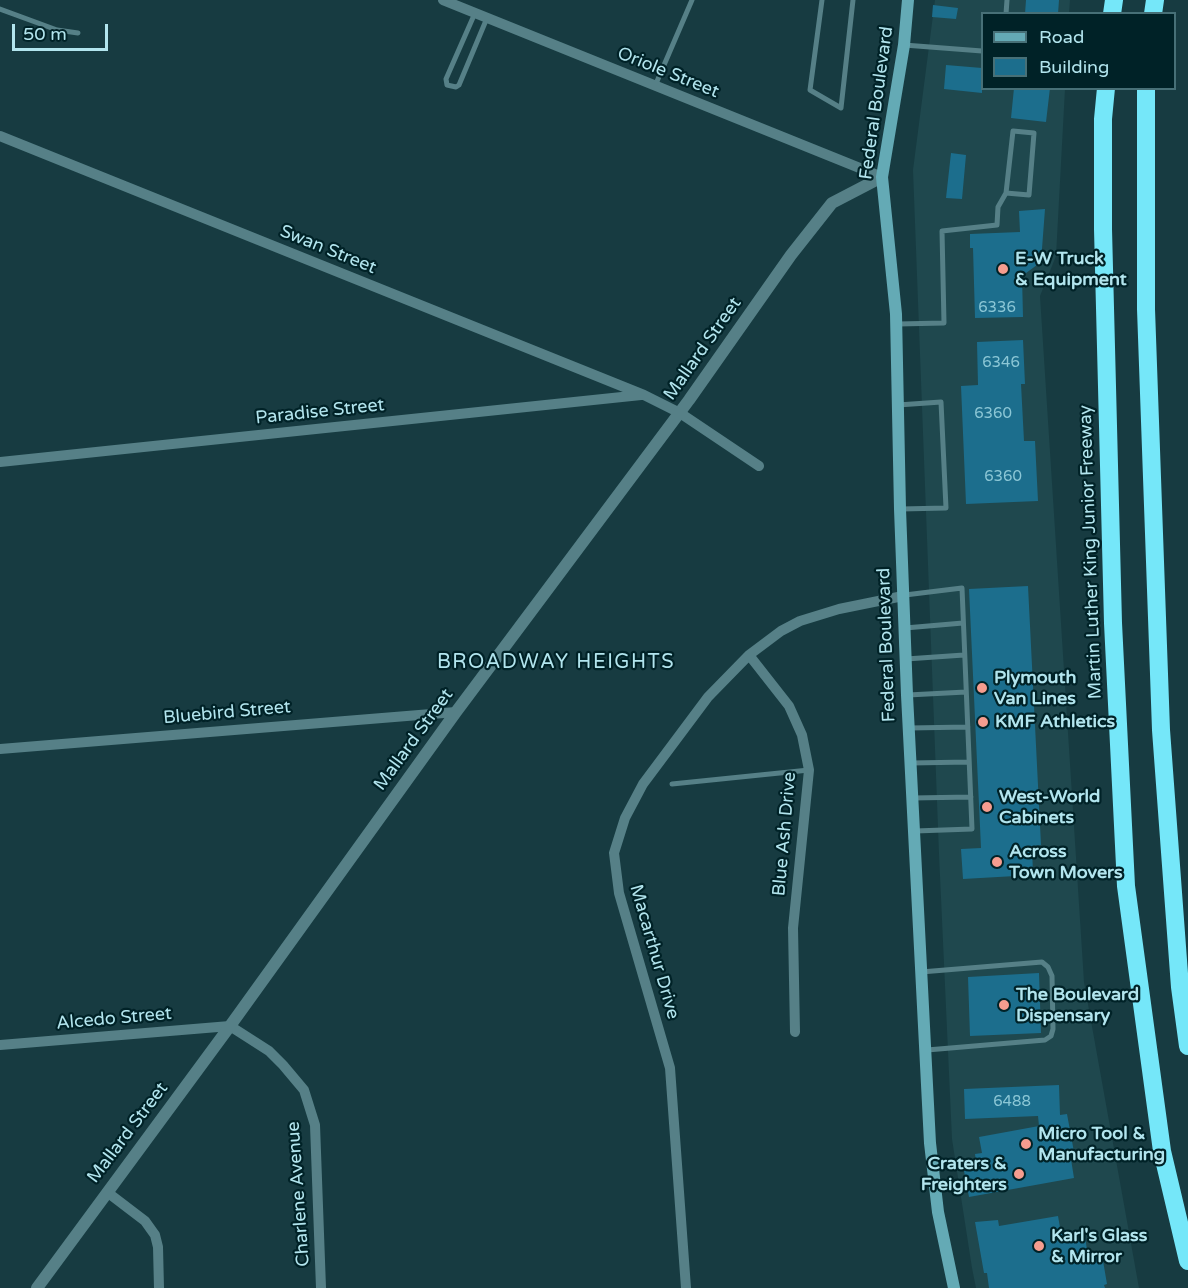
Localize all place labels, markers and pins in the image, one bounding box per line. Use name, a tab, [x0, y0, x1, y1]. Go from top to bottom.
place label: E-W Truck & Equipment	[1015, 248, 1127, 290]
marker: E-W Truck & Equipment	[996, 262, 1010, 276]
place label: Plymouth Van Lines	[994, 667, 1076, 710]
marker: Plymouth Van Lines	[975, 681, 989, 695]
place label: KMF Athletics	[995, 711, 1115, 733]
marker: KMF Athletics	[976, 715, 990, 729]
place label: West-World Cabinets	[999, 786, 1100, 828]
marker: West-World Cabinets	[980, 800, 994, 814]
place label: Across Town Movers	[1009, 841, 1123, 884]
marker: Across Town Movers	[990, 855, 1004, 869]
place label: The Boulevard Dispensary	[1016, 984, 1139, 1026]
marker: The Boulevard Dispensary	[997, 998, 1011, 1012]
place label: Micro Tool & Manufacturing	[1038, 1123, 1165, 1166]
marker: Micro Tool & Manufacturing	[1019, 1137, 1033, 1151]
place label: Craters & Freighters	[921, 1153, 1007, 1196]
marker: Craters & Freighters	[1012, 1167, 1026, 1181]
place label: Karl's Glass & Mirror	[1051, 1225, 1147, 1268]
marker: Karl's Glass & Mirror	[1032, 1239, 1046, 1253]

